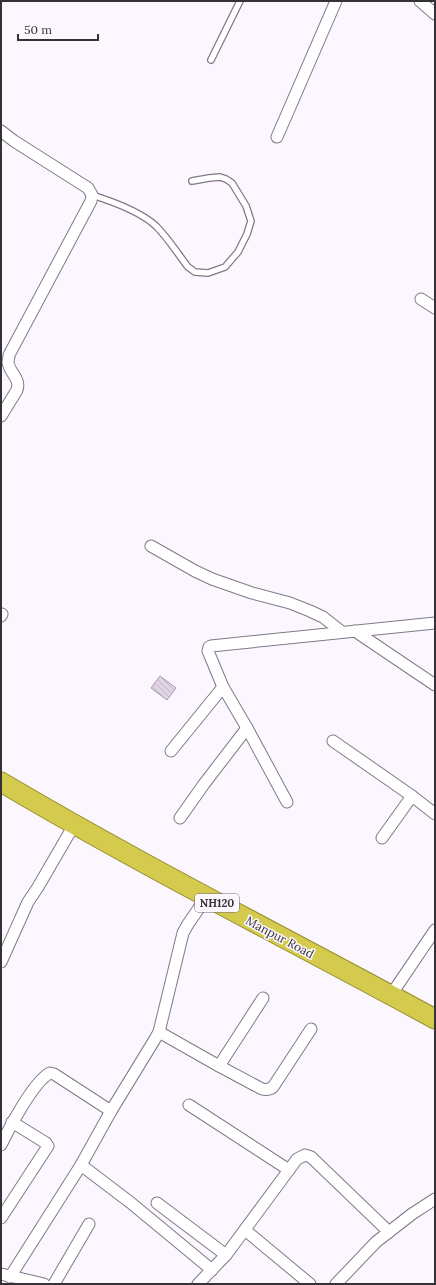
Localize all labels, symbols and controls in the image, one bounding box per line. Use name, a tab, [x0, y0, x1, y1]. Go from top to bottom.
scale bar	[18, 16, 98, 42]
text: 50 m	[24, 22, 52, 37]
road number: NH120	[195, 894, 239, 912]
street label: Manpur Road	[243, 913, 317, 961]

